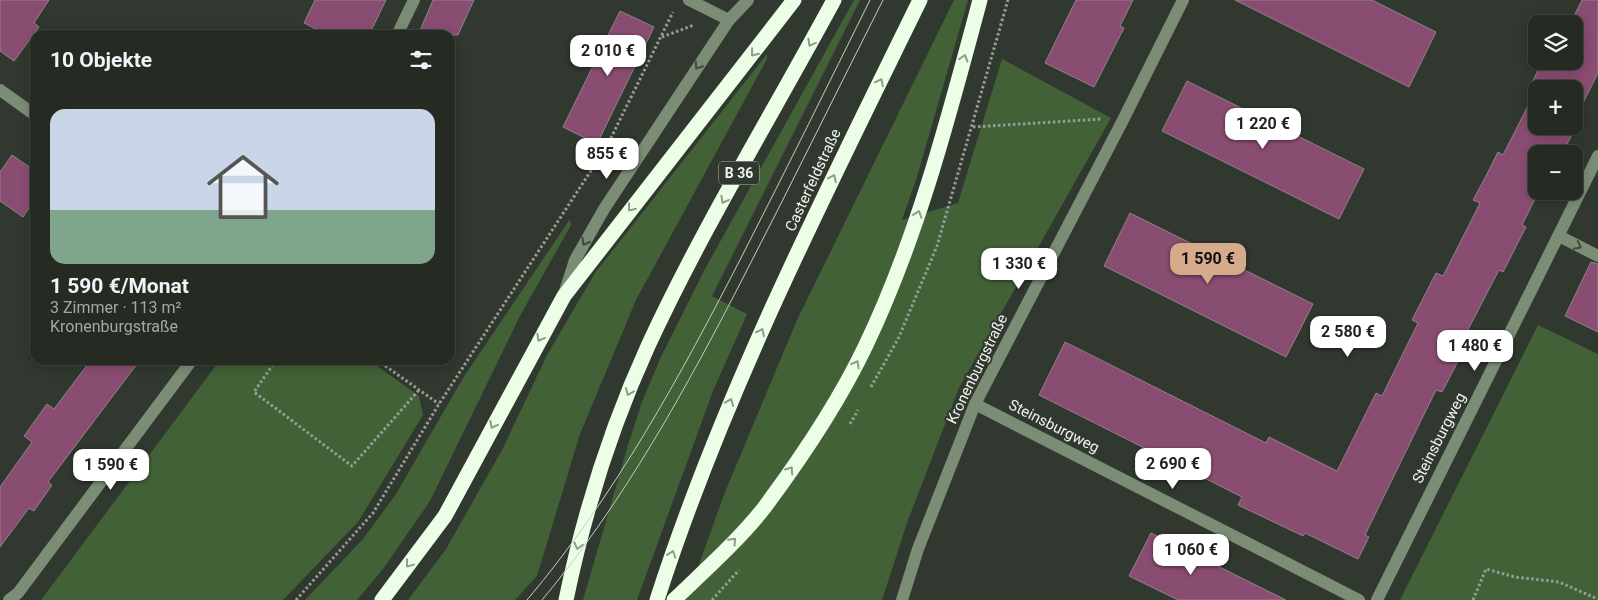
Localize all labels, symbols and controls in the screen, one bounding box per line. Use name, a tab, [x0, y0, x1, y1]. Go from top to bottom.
map controls	[1528, 15, 1583, 200]
button: layers	[1528, 15, 1583, 70]
pin: 2 010 €	[562, 34, 654, 77]
one-way arrow	[807, 37, 817, 46]
text: 2 010 €	[581, 41, 635, 60]
icon: filters	[407, 46, 435, 74]
one-way arrow	[751, 47, 760, 57]
text: 10 Objekte	[50, 48, 152, 72]
one-way arrow	[958, 54, 969, 63]
one-way arrow	[695, 60, 705, 69]
one-way arrow	[874, 78, 884, 87]
button: +	[1528, 80, 1583, 135]
pin: 1 220 €	[1217, 108, 1309, 150]
text: 1 220 €	[1236, 114, 1290, 133]
street label: Casterfeldstraße	[781, 126, 845, 234]
pin: 855 €	[572, 138, 642, 180]
icon: home	[198, 142, 288, 232]
text: 855 €	[587, 144, 627, 163]
button: −	[1528, 145, 1583, 200]
road number: B 36	[719, 162, 759, 184]
one-way arrow	[827, 174, 838, 183]
one-way arrow	[720, 195, 730, 204]
one-way arrow	[628, 202, 637, 211]
one-way arrow	[912, 210, 922, 219]
one-way arrow	[582, 236, 592, 245]
one-way arrow	[1573, 240, 1582, 250]
pin: 1 590 €	[1162, 242, 1254, 285]
pin: 1 330 €	[973, 248, 1065, 290]
text: 1 590 €	[1181, 249, 1235, 268]
text: 1 330 €	[992, 254, 1046, 273]
text: 1 590 €/Monat	[50, 274, 189, 298]
text: 3 Zimmer · 113 m²	[50, 298, 181, 317]
street label: Kronenburgstraße	[943, 311, 1011, 427]
pin: 2 580 €	[1302, 316, 1394, 358]
text: Kronenburgstraße	[50, 317, 178, 336]
text: 2 580 €	[1321, 322, 1375, 341]
one-way arrow	[755, 328, 766, 337]
pin: 1 480 €	[1429, 330, 1521, 372]
one-way arrow	[536, 333, 546, 342]
text: 1 480 €	[1448, 336, 1502, 355]
one-way arrow	[849, 360, 859, 369]
one-way arrow	[625, 387, 636, 396]
street label: Steinsburgweg	[1408, 390, 1470, 486]
street label: Steinsburgweg	[1006, 395, 1102, 457]
one-way arrow	[724, 398, 735, 407]
one-way arrow	[489, 420, 499, 429]
pin: 1 590 €	[65, 448, 157, 491]
pin: 2 690 €	[1127, 448, 1219, 490]
text: 2 690 €	[1146, 454, 1200, 473]
text: 1 590 €	[84, 455, 138, 474]
one-way arrow	[784, 466, 793, 475]
pin: 1 060 €	[1145, 534, 1237, 576]
one-way arrow	[727, 537, 736, 546]
text: 1 060 €	[1164, 540, 1218, 559]
one-way arrow	[574, 542, 584, 550]
one-way arrow	[666, 550, 676, 558]
one-way arrow	[406, 558, 415, 568]

